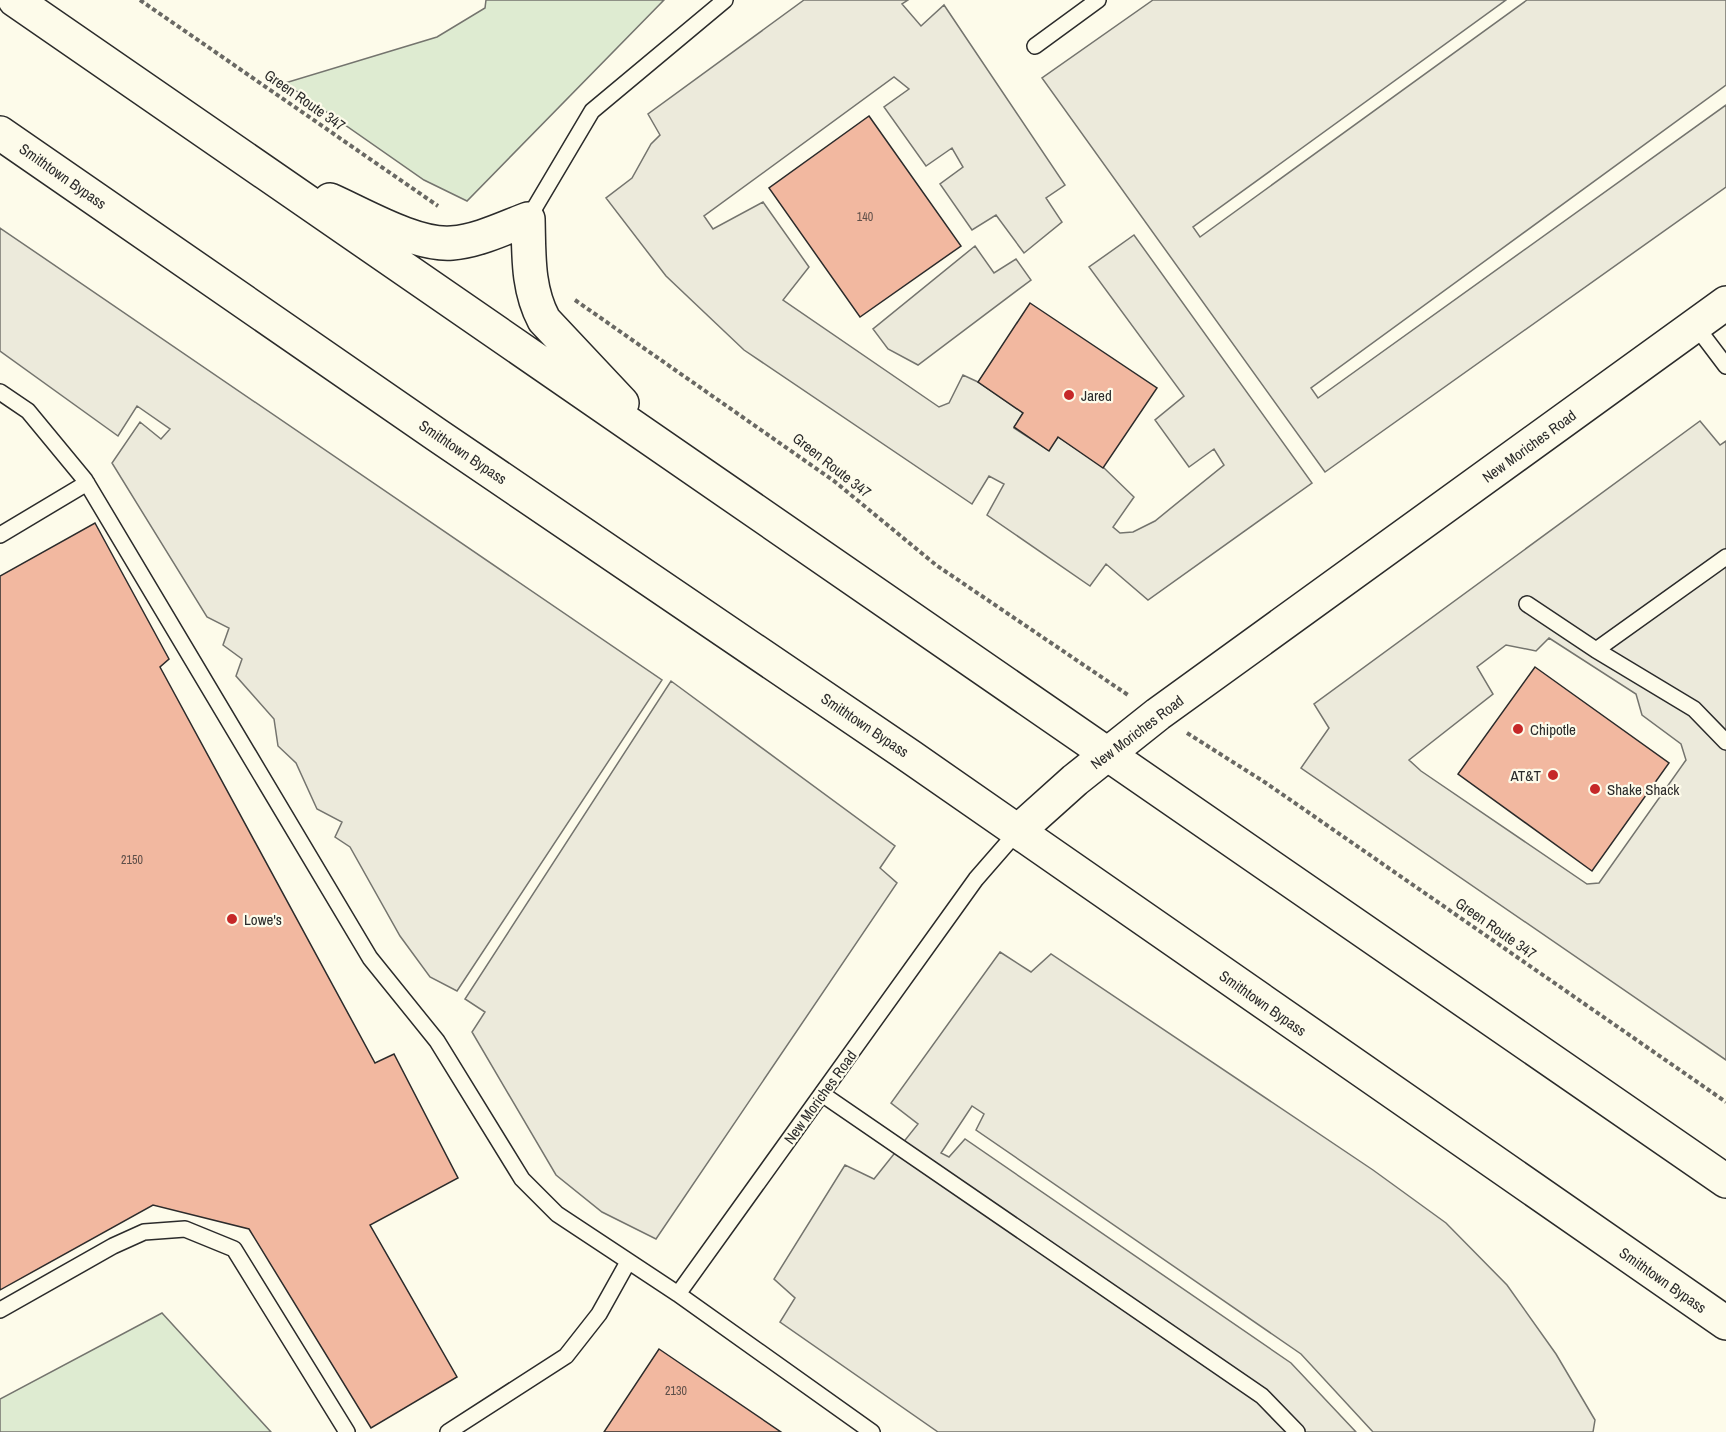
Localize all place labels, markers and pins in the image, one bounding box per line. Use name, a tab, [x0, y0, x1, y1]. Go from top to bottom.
place label: Jared	[1081, 385, 1112, 406]
marker: Jared	[1062, 388, 1076, 402]
place label: Chipotle	[1530, 719, 1576, 740]
marker: Chipotle	[1511, 722, 1525, 736]
place label: AT&T	[1509, 765, 1541, 786]
marker: AT&T	[1546, 768, 1560, 782]
place label: Shake Shack	[1607, 779, 1680, 800]
marker: Shake Shack	[1588, 782, 1602, 796]
place label: Lowe's	[244, 909, 282, 930]
marker: Lowe's	[225, 912, 239, 926]

